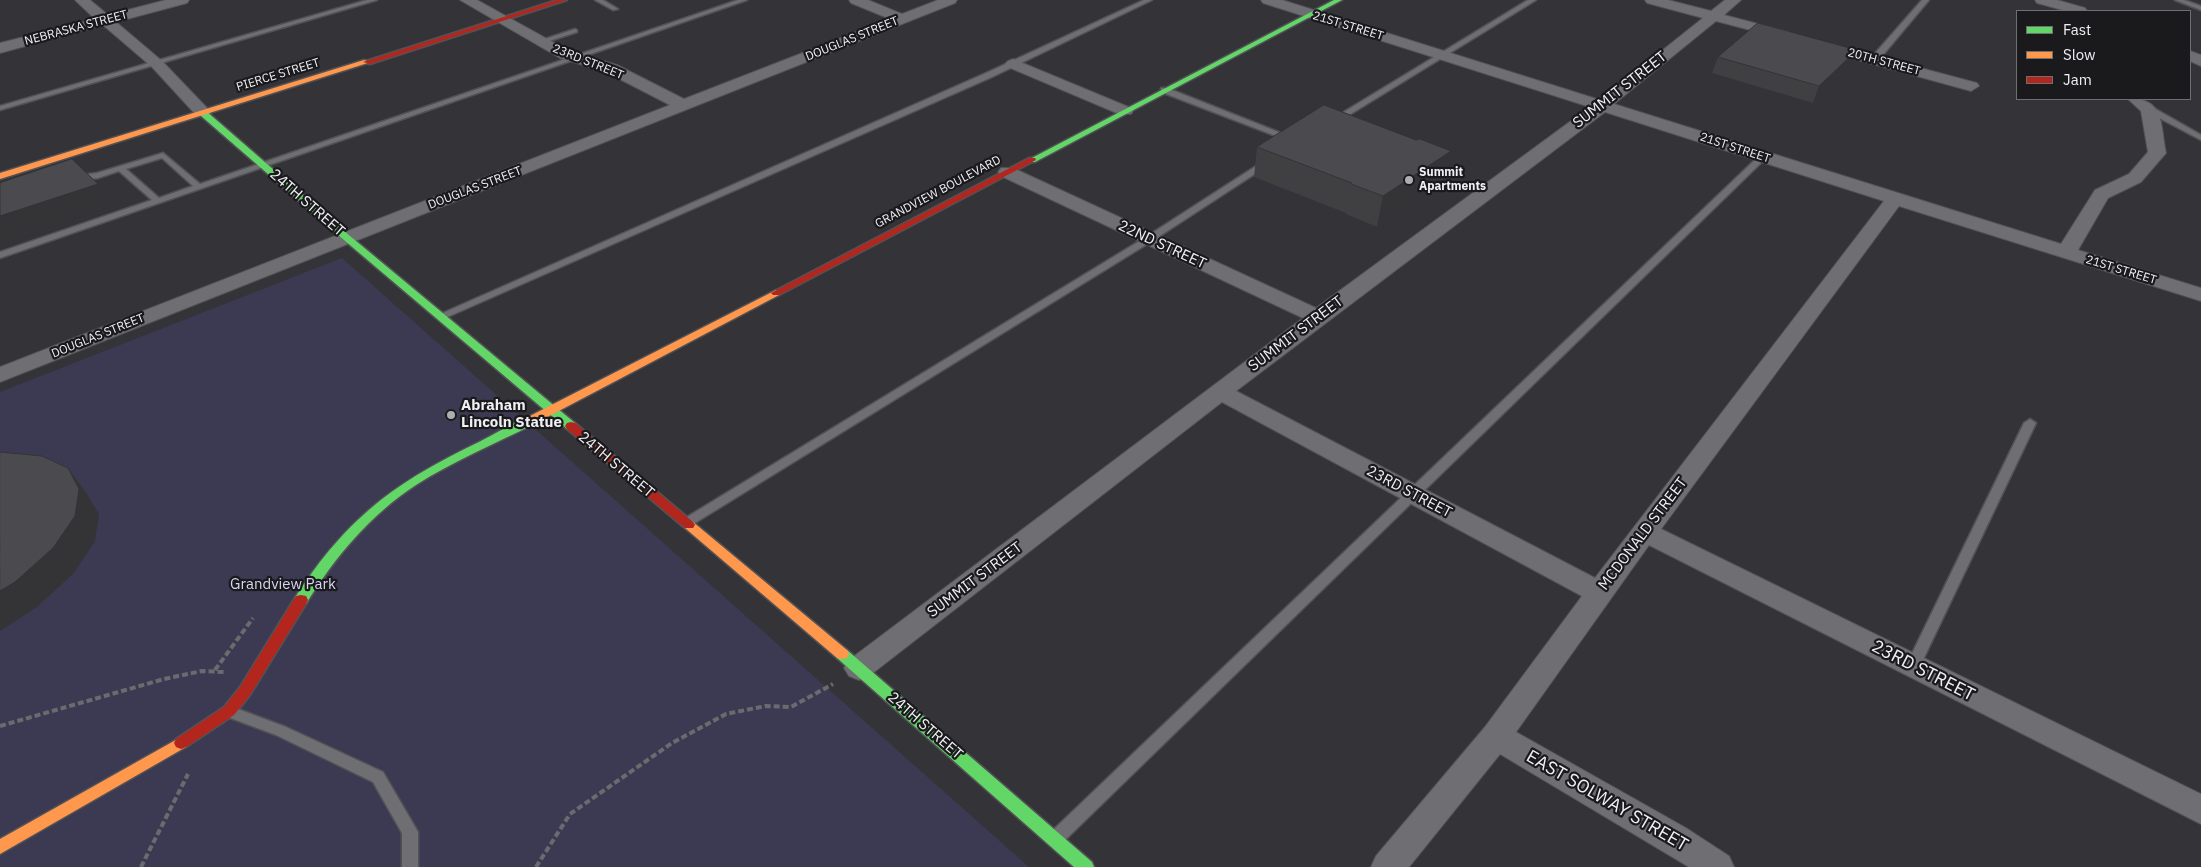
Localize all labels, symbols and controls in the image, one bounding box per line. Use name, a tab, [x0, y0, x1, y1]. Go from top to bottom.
street label: NEBRASKA STREET	[23, 7, 129, 49]
street label: 21ST STREET	[1311, 8, 1385, 44]
legend	[2016, 10, 2191, 100]
street label: DOUGLAS STREET	[803, 14, 901, 64]
text: Fast	[2063, 20, 2091, 39]
street label: 23RD STREET	[550, 41, 626, 83]
street label: 20TH STREET	[1846, 45, 1922, 79]
text: Slow	[2063, 45, 2096, 64]
street label: SUMMIT STREET	[1570, 48, 1670, 132]
street label: PIERCE STREET	[235, 56, 321, 94]
text: Jam	[2063, 70, 2092, 89]
street label: 21ST STREET	[1698, 130, 1772, 166]
street label: GRANDVIEW BOULEVARD	[873, 153, 1003, 231]
street label: DOUGLAS STREET	[426, 164, 524, 212]
street label: 24TH STREET	[266, 166, 348, 240]
place label: Summit Apartments	[1419, 166, 1486, 194]
marker: Summit Apartments	[1403, 174, 1415, 186]
street label: 22ND STREET	[1115, 217, 1209, 273]
street label: 21ST STREET	[2084, 252, 2158, 288]
street label: SUMMIT STREET	[1245, 292, 1347, 376]
street label: DOUGLAS STREET	[49, 311, 147, 361]
place label: Abraham Lincoln Statue	[461, 397, 562, 432]
marker: Abraham Lincoln Statue	[445, 409, 457, 421]
street label: 24TH STREET	[574, 428, 658, 502]
street label: 23RD STREET	[1363, 462, 1455, 522]
street label: MCDONALD STREET	[1595, 474, 1691, 594]
street label: SUMMIT STREET	[924, 538, 1026, 622]
park label: Grandview Park	[230, 576, 336, 594]
street label: 23RD STREET	[1868, 636, 1978, 706]
street label: 24TH STREET	[884, 689, 966, 763]
street label: EAST SOLWAY STREET	[1522, 746, 1692, 856]

